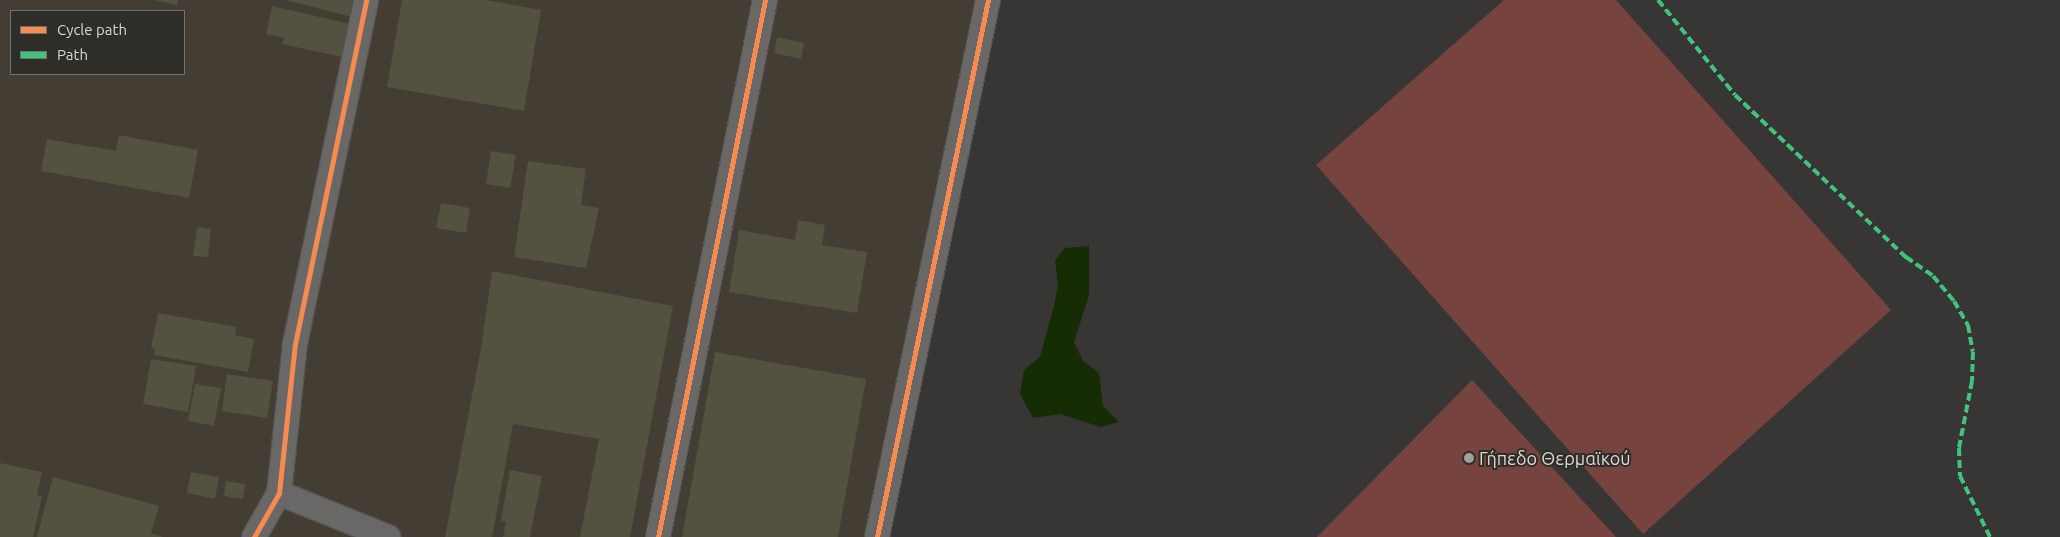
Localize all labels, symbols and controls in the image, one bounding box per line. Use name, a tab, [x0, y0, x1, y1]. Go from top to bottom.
legend	[10, 10, 185, 75]
text: Cycle path	[57, 21, 127, 38]
text: Path	[57, 46, 88, 63]
place label: Γήπεδο Θερμαϊκού	[1479, 447, 1630, 469]
marker: Γήπεδο Θερμαϊκού	[1463, 452, 1475, 464]

